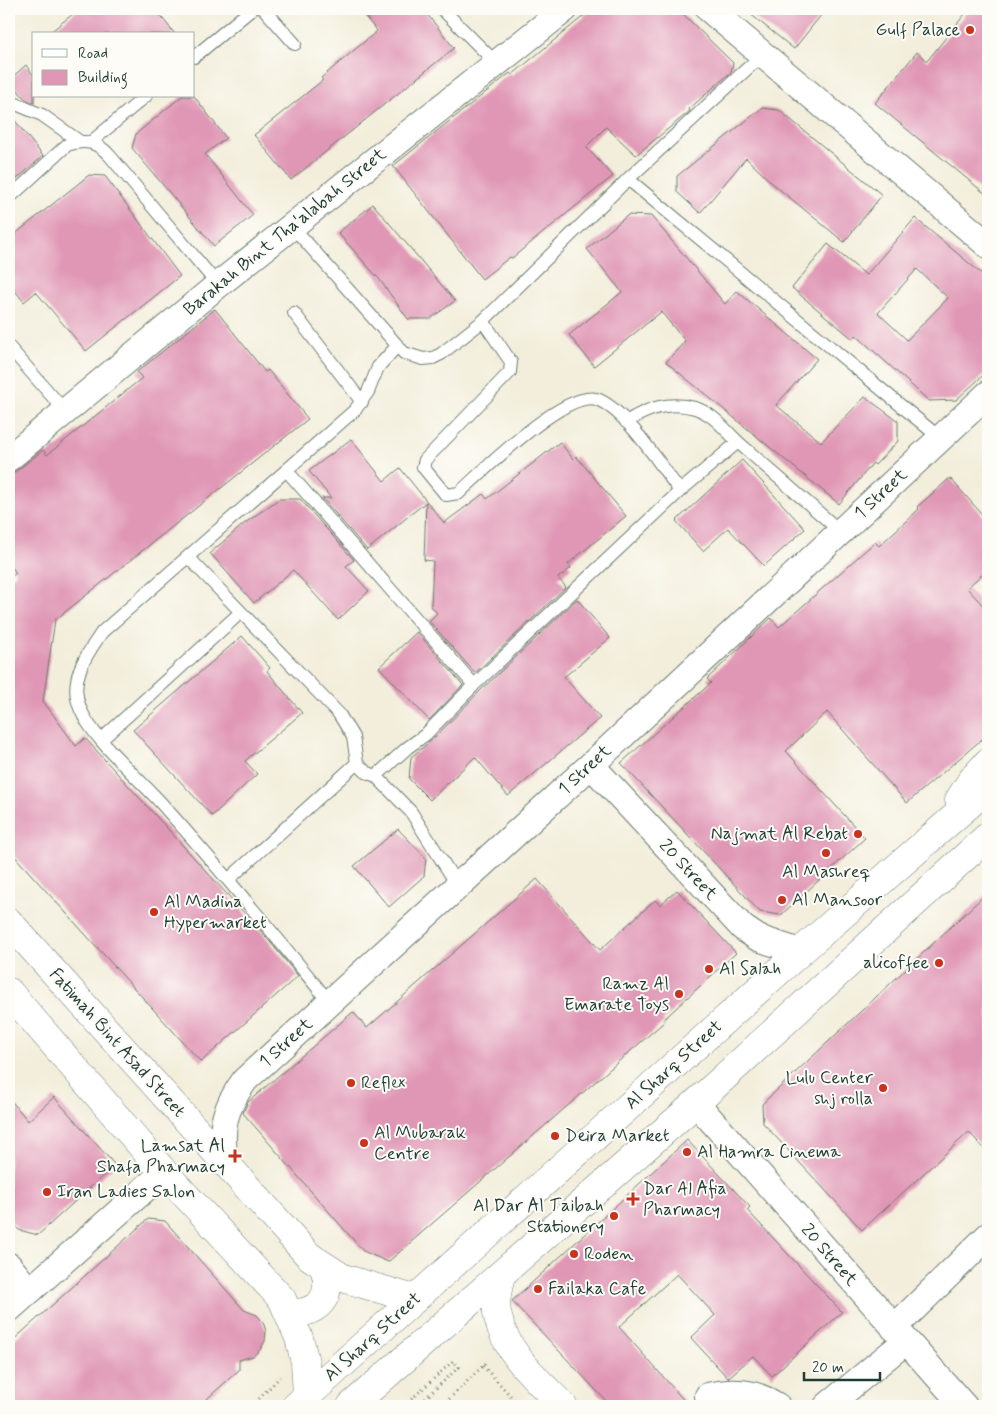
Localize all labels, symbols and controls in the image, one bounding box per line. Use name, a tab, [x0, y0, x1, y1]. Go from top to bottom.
place label: Gulf Palace	[876, 18, 960, 42]
marker: Gulf Palace	[964, 24, 976, 36]
legend	[32, 32, 195, 98]
text: Road	[78, 44, 108, 64]
text: Building	[78, 68, 128, 89]
street label: Barakah Bint Tha'alabah Street	[179, 142, 392, 321]
street label: 1 Street	[849, 463, 913, 525]
street label: 1 Street	[553, 739, 617, 801]
place label: Najmat Al Rebat	[711, 822, 848, 846]
marker: Najmat Al Rebat	[852, 828, 864, 840]
street label: 20 Street	[653, 834, 723, 906]
marker: Al Mashreq	[820, 847, 832, 859]
place label: Al Mashreq	[782, 860, 870, 884]
place label: Al Mansoor	[792, 888, 883, 912]
place label: Al Madina Hypermarket	[164, 890, 267, 935]
marker: Al Mansoor	[776, 894, 788, 906]
marker: Al Madina Hypermarket	[148, 906, 160, 918]
place label: alicoffee	[863, 951, 929, 975]
place label: Al Salah	[719, 957, 781, 981]
marker: alicoffee	[933, 957, 945, 969]
street label: Fatimah Bint Asad Street	[43, 963, 191, 1123]
marker: Al Salah	[703, 963, 715, 975]
place label: Ramz Al Emarate Toys	[564, 972, 669, 1017]
marker: Ramz Al Emarate Toys	[673, 988, 685, 1000]
street label: 1 Street	[254, 1012, 318, 1073]
street label: Al Sharq Street	[620, 1015, 728, 1115]
place label: Lulu Center shj rolla	[786, 1066, 874, 1111]
place label: Reflex	[361, 1071, 406, 1095]
marker: Reflex	[345, 1077, 357, 1089]
marker: Lulu Center shj rolla	[877, 1082, 889, 1094]
place label: Al Mubarak Centre	[374, 1121, 466, 1166]
place label: Deira Market	[565, 1124, 670, 1148]
marker: Deira Market	[549, 1130, 561, 1142]
place label: Lamsat Al Shafa Pharmacy	[97, 1134, 225, 1179]
marker: Al Mubarak Centre	[358, 1137, 370, 1149]
place label: Al Hamra Cinema	[697, 1140, 841, 1164]
marker: Al Hamra Cinema	[681, 1146, 693, 1158]
marker: Lamsat Al Shafa Pharmacy	[229, 1150, 241, 1162]
place label: Dar Al Afia Pharmacy	[643, 1177, 727, 1222]
place label: Iran Ladies Salon	[57, 1180, 195, 1204]
marker: Iran Ladies Salon	[41, 1186, 53, 1198]
marker: Dar Al Afia Pharmacy	[627, 1193, 639, 1205]
place label: Al Dar Al Taibah Stationery	[473, 1194, 604, 1239]
marker: Al Dar Al Taibah Stationery	[608, 1210, 620, 1222]
street label: 20 Street	[795, 1219, 863, 1292]
place label: Roden	[584, 1242, 633, 1266]
marker: Roden	[568, 1248, 580, 1260]
place label: Failaka Cafe	[548, 1277, 646, 1301]
marker: Failaka Cafe	[532, 1283, 544, 1295]
street label: Al Sharq Street	[319, 1287, 427, 1387]
scale bar	[804, 1350, 881, 1382]
text: 20 m	[812, 1358, 844, 1378]

